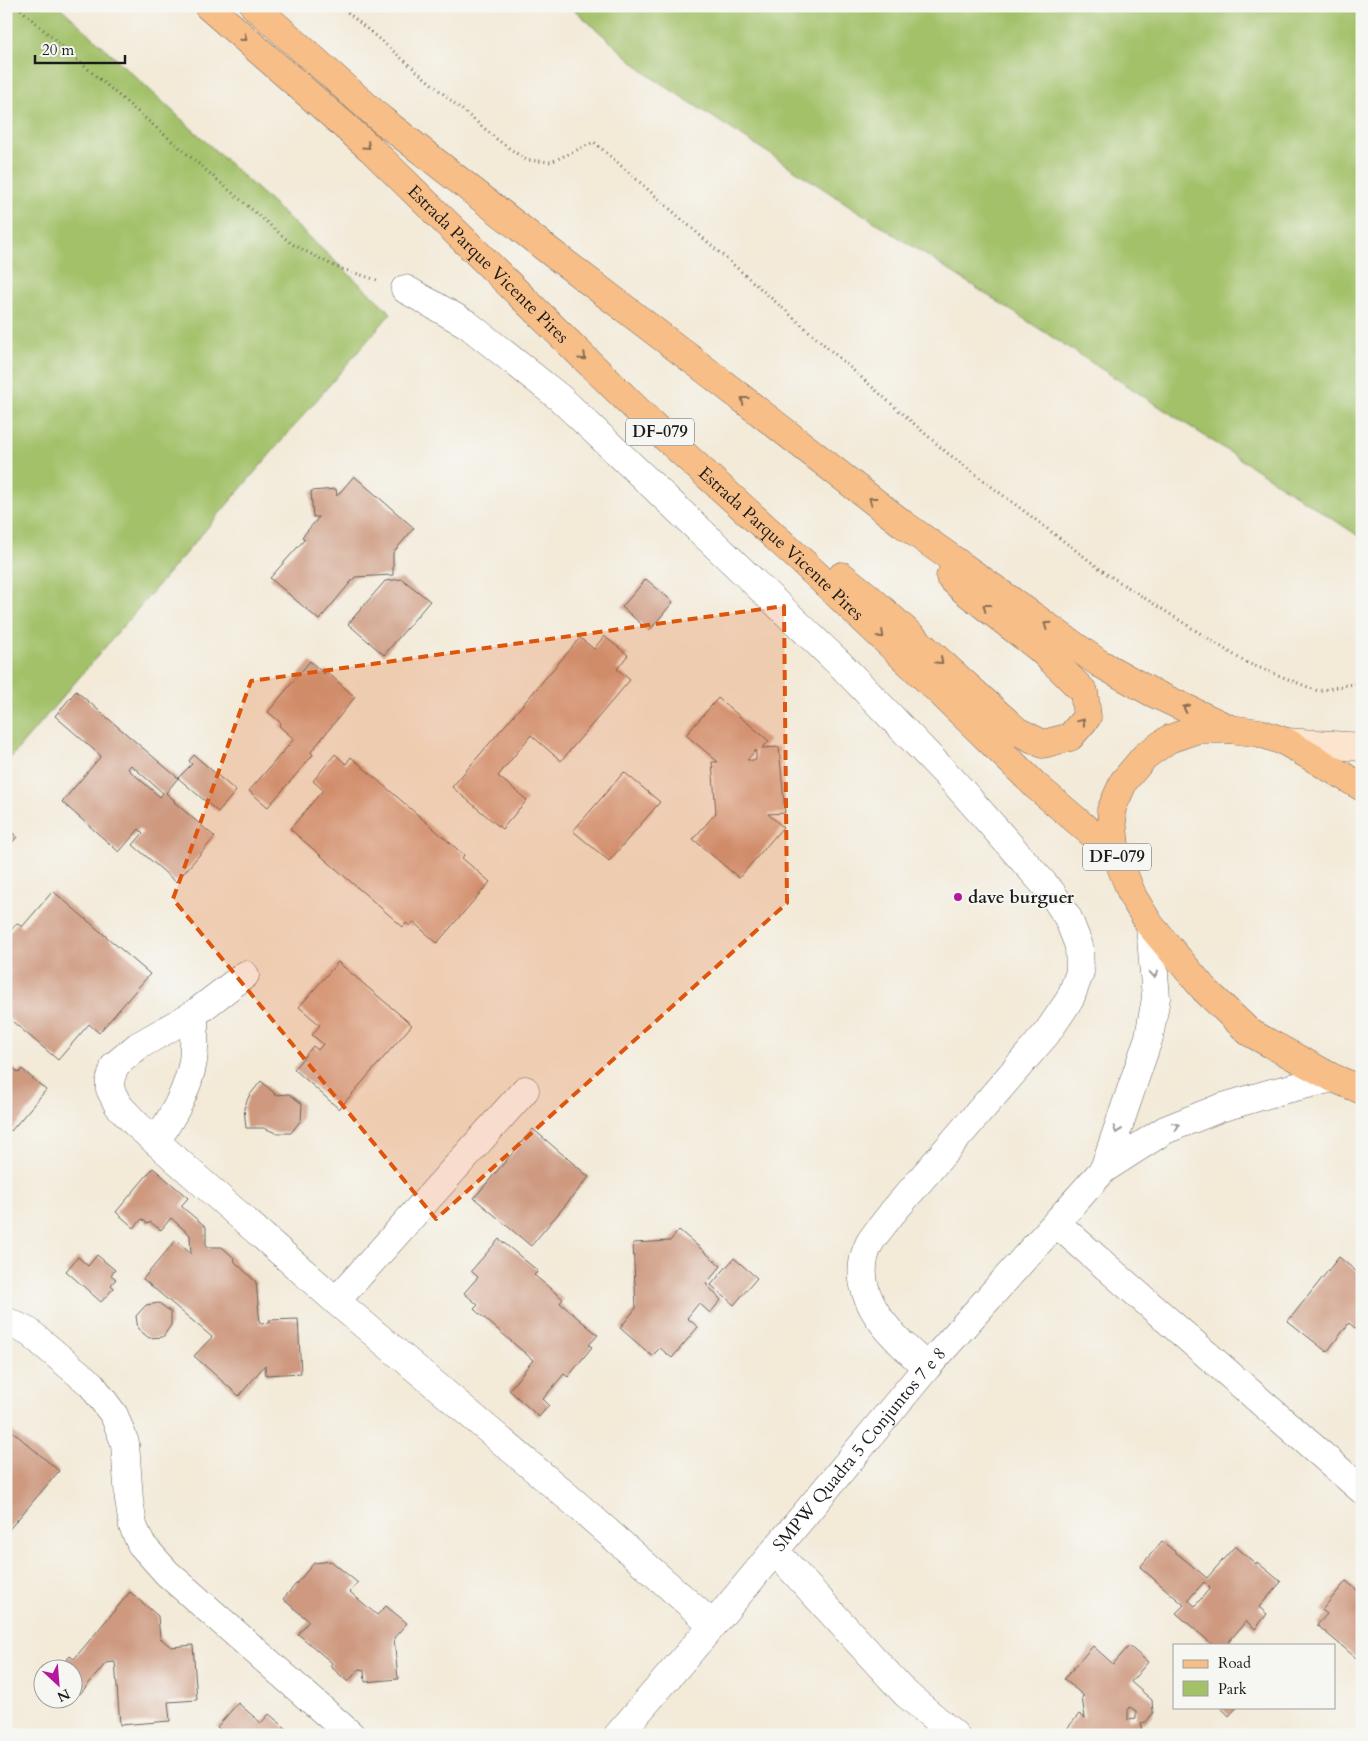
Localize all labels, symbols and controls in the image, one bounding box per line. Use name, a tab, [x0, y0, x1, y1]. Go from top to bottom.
scale bar	[35, 32, 125, 64]
one-way arrow	[239, 33, 248, 42]
text: 20 m	[42, 40, 74, 60]
one-way arrow	[361, 140, 370, 149]
street label: Estrada Parque Vicente Pires	[402, 179, 575, 349]
one-way arrow	[577, 351, 586, 360]
one-way arrow	[741, 397, 750, 405]
road number: DF-079	[626, 418, 694, 446]
street label: Estrada Parque Vicente Pires	[693, 461, 870, 626]
one-way arrow	[868, 497, 878, 506]
one-way arrow	[982, 604, 992, 613]
one-way arrow	[1043, 622, 1052, 631]
one-way arrow	[875, 629, 884, 638]
one-way arrow	[934, 656, 943, 665]
one-way arrow	[1182, 704, 1191, 714]
one-way arrow	[1076, 719, 1085, 728]
road number: DF-079	[1083, 844, 1151, 870]
place label: dave burguer	[968, 885, 1075, 910]
marker: dave burguer	[952, 891, 964, 903]
one-way arrow	[1148, 970, 1159, 978]
one-way arrow	[1171, 1121, 1180, 1132]
one-way arrow	[1113, 1125, 1123, 1134]
street label: SMPW Quadra 5 Conjuntos 7 e 8	[767, 1342, 952, 1557]
legend	[1173, 1644, 1336, 1708]
text: Road	[1218, 1653, 1251, 1673]
north arrow	[32, 1658, 82, 1708]
text: Park	[1218, 1679, 1247, 1699]
text: N	[54, 1684, 73, 1706]

